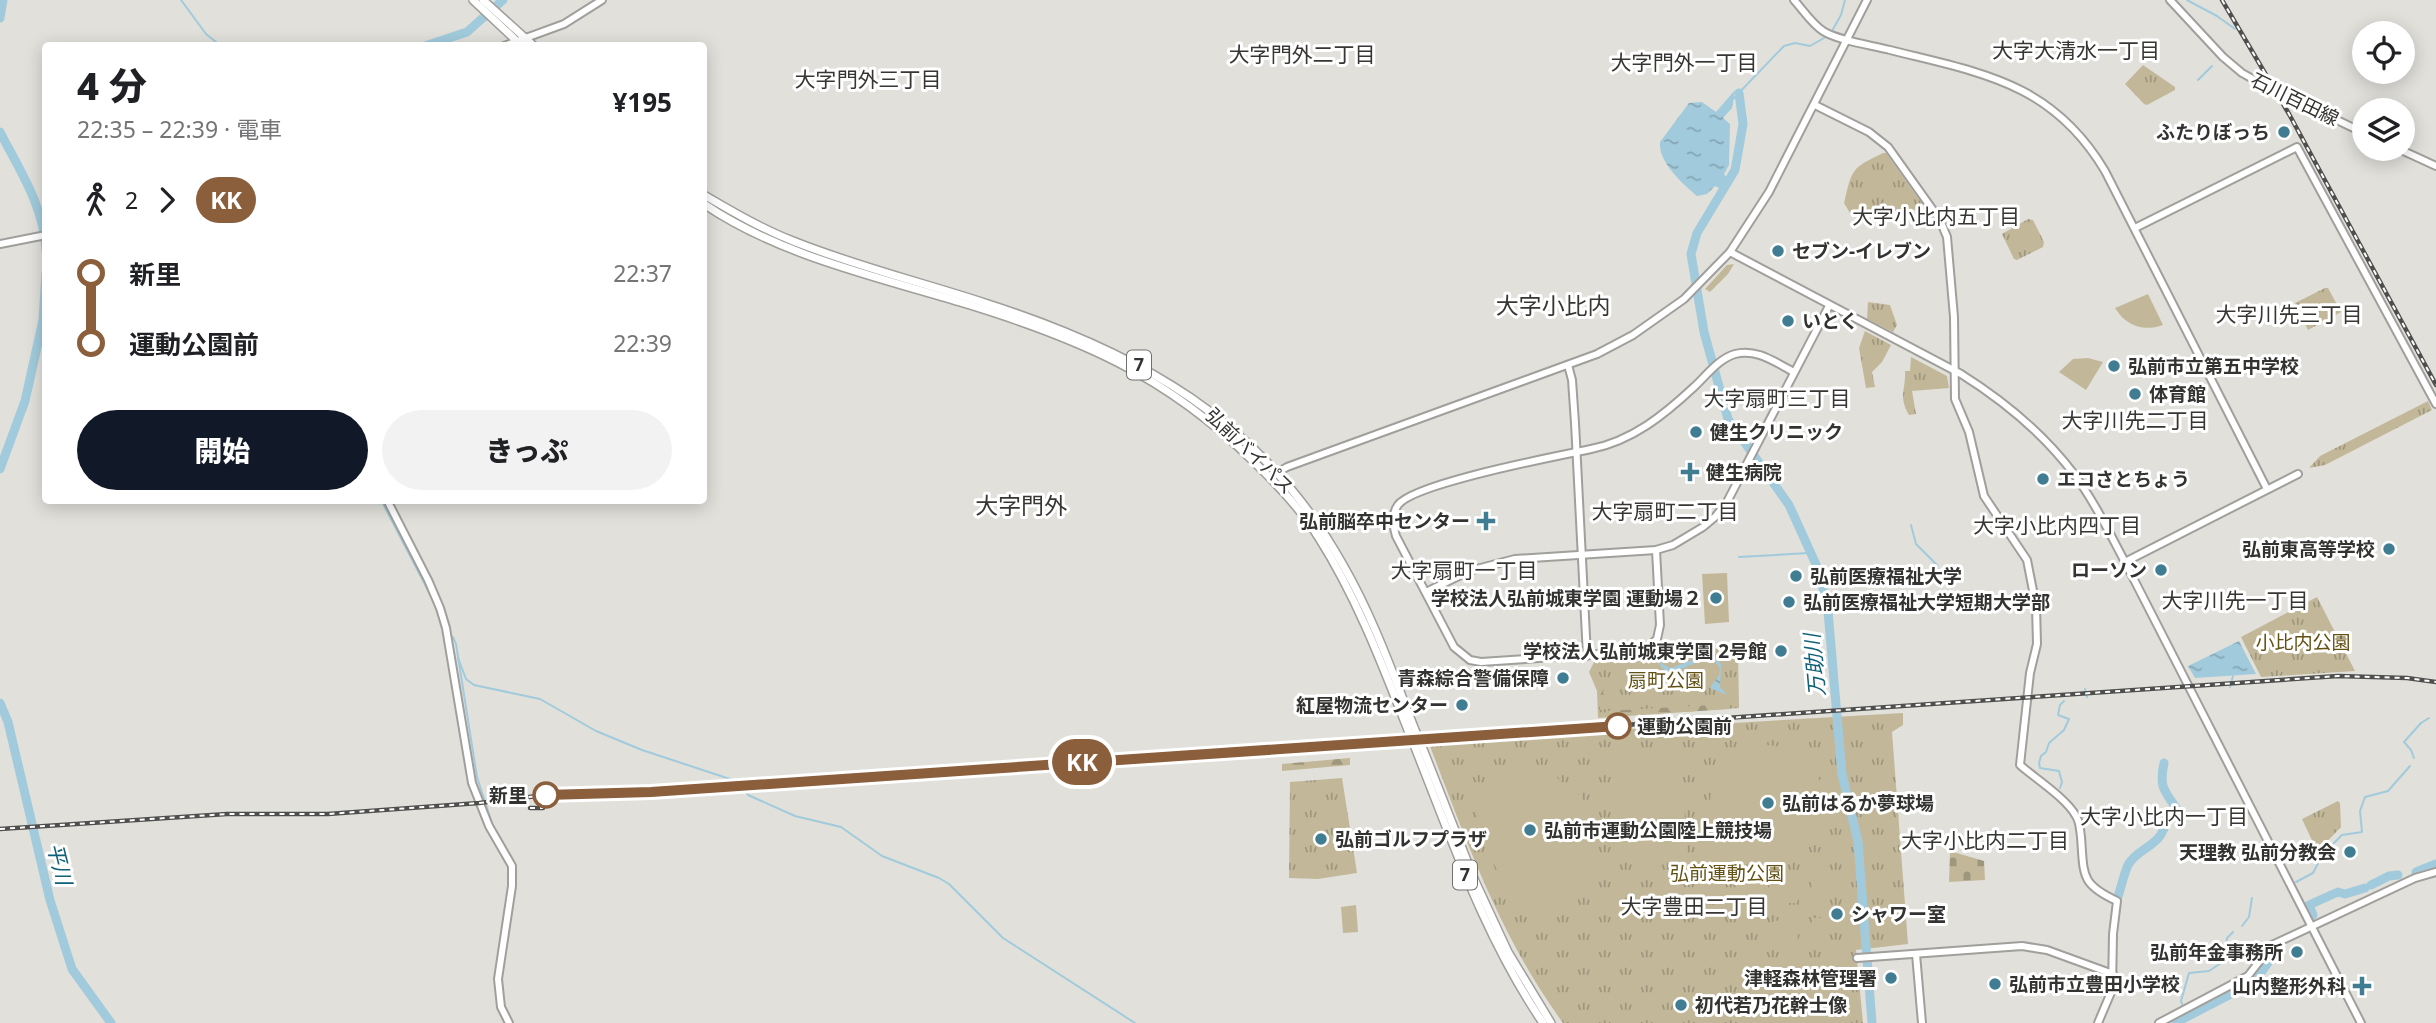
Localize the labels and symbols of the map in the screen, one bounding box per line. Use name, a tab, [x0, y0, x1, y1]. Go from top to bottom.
district label: 大字大清水一丁目	[1992, 36, 2160, 64]
district label: 大字門外二丁目	[1229, 40, 1376, 68]
district label: 大字門外一丁目	[1611, 48, 1758, 76]
district label: 大字門外三丁目	[795, 65, 942, 93]
street label: 石川百田線	[2247, 66, 2343, 132]
place label: ふたりぼっち	[2156, 119, 2270, 145]
marker: ふたりぼっち	[2276, 124, 2292, 140]
district label: 大字小比内五丁目	[1852, 202, 2020, 230]
place label: セブン-イレブン	[1792, 238, 1931, 264]
marker: セブン-イレブン	[1770, 243, 1786, 259]
district label: 大字小比内	[1496, 289, 1611, 321]
district label: 大字川先三丁目	[2216, 300, 2363, 328]
place label: いとく	[1802, 308, 1858, 334]
marker: いとく	[1780, 313, 1796, 329]
road number: 7	[1127, 351, 1151, 380]
place label: 弘前市立第五中学校	[2128, 353, 2299, 379]
marker: 弘前市立第五中学校	[2106, 358, 2122, 374]
place label: 体育館	[2149, 381, 2206, 407]
district label: 大字扇町三丁目	[1704, 384, 1851, 412]
marker: 体育館	[2127, 386, 2143, 402]
street label: 弘前バイパス	[1200, 402, 1300, 500]
district label: 大字川先二丁目	[2062, 406, 2209, 434]
place label: 健生クリニック	[1709, 419, 1843, 445]
marker: 健生クリニック	[1688, 424, 1704, 440]
place label: 健生病院	[1705, 459, 1782, 485]
marker: 健生病院	[1680, 462, 1700, 482]
place label: エコさとちょう	[2057, 466, 2190, 492]
marker: エコさとちょう	[2035, 471, 2051, 487]
district label: 大字門外	[975, 489, 1068, 521]
district label: 大字扇町二丁目	[1592, 497, 1739, 525]
place label: 弘前脳卒中センター	[1299, 508, 1470, 534]
marker: 弘前脳卒中センター	[1476, 511, 1496, 531]
district label: 大字小比内四丁目	[1973, 511, 2141, 539]
place label: 弘前東高等学校	[2242, 536, 2375, 562]
marker: 弘前東高等学校	[2381, 541, 2397, 557]
district label: 大字扇町一丁目	[1391, 556, 1538, 584]
place label: ローソン	[2071, 557, 2147, 583]
marker: ローソン	[2153, 562, 2169, 578]
place label: 弘前医療福祉大学	[1810, 563, 1962, 589]
marker: 弘前医療福祉大学	[1788, 568, 1804, 584]
place label: 学校法人弘前城東学園 運動場２	[1431, 585, 1702, 611]
district label: 大字川先一丁目	[2162, 586, 2309, 614]
place label: 弘前医療福祉大学短期大学部	[1803, 589, 2050, 615]
marker: 学校法人弘前城東学園 運動場２	[1708, 590, 1724, 606]
marker: 弘前医療福祉大学短期大学部	[1781, 594, 1797, 610]
park label: 小比内公園	[2255, 629, 2351, 655]
water label: 万助川	[1797, 630, 1831, 698]
place label: 学校法人弘前城東学園 2号館	[1523, 638, 1767, 664]
marker: 学校法人弘前城東学園 2号館	[1773, 643, 1789, 659]
place label: 青森綜合警備保障	[1397, 665, 1549, 691]
park label: 扇町公園	[1628, 667, 1704, 693]
marker: 青森綜合警備保障	[1555, 670, 1571, 686]
place label: 紅屋物流センター	[1296, 692, 1448, 718]
marker: 紅屋物流センター	[1454, 697, 1470, 713]
marker: 運動公園前	[1605, 713, 1631, 739]
place label: 運動公園前	[1637, 713, 1732, 739]
line badge: KK	[1050, 739, 1114, 785]
place label: 新里	[489, 782, 527, 808]
marker: 新里	[533, 782, 559, 808]
place label: 弘前はるか夢球場	[1782, 790, 1934, 816]
marker: 弘前はるか夢球場	[1760, 795, 1776, 811]
district label: 大字小比内一丁目	[2080, 802, 2248, 830]
place label: 弘前市運動公園陸上競技場	[1544, 817, 1772, 843]
marker: 弘前市運動公園陸上競技場	[1522, 822, 1538, 838]
place label: 弘前ゴルフプラザ	[1335, 826, 1487, 852]
district label: 大字小比内二丁目	[1901, 826, 2069, 854]
marker: 弘前ゴルフプラザ	[1313, 831, 1329, 847]
place label: 天理教 弘前分教会	[2179, 839, 2336, 865]
water label: 平川	[41, 840, 79, 889]
marker: 天理教 弘前分教会	[2342, 844, 2358, 860]
road number: 7	[1453, 860, 1477, 890]
park label: 弘前運動公園	[1670, 860, 1784, 886]
district label: 大字豊田二丁目	[1621, 892, 1768, 920]
place label: シャワー室	[1851, 901, 1946, 927]
marker: シャワー室	[1829, 906, 1845, 922]
place label: 弘前年金事務所	[2150, 939, 2283, 965]
marker: 弘前年金事務所	[2289, 944, 2305, 960]
place label: 津軽森林管理署	[1744, 965, 1877, 991]
marker: 津軽森林管理署	[1883, 970, 1899, 986]
place label: 弘前市立豊田小学校	[2009, 971, 2180, 997]
place label: 山内整形外科	[2232, 973, 2346, 999]
marker: 弘前市立豊田小学校	[1987, 976, 2003, 992]
marker: 山内整形外科	[2352, 976, 2372, 996]
place label: 初代若乃花幹士像	[1695, 992, 1847, 1018]
marker: 初代若乃花幹士像	[1673, 997, 1689, 1013]

